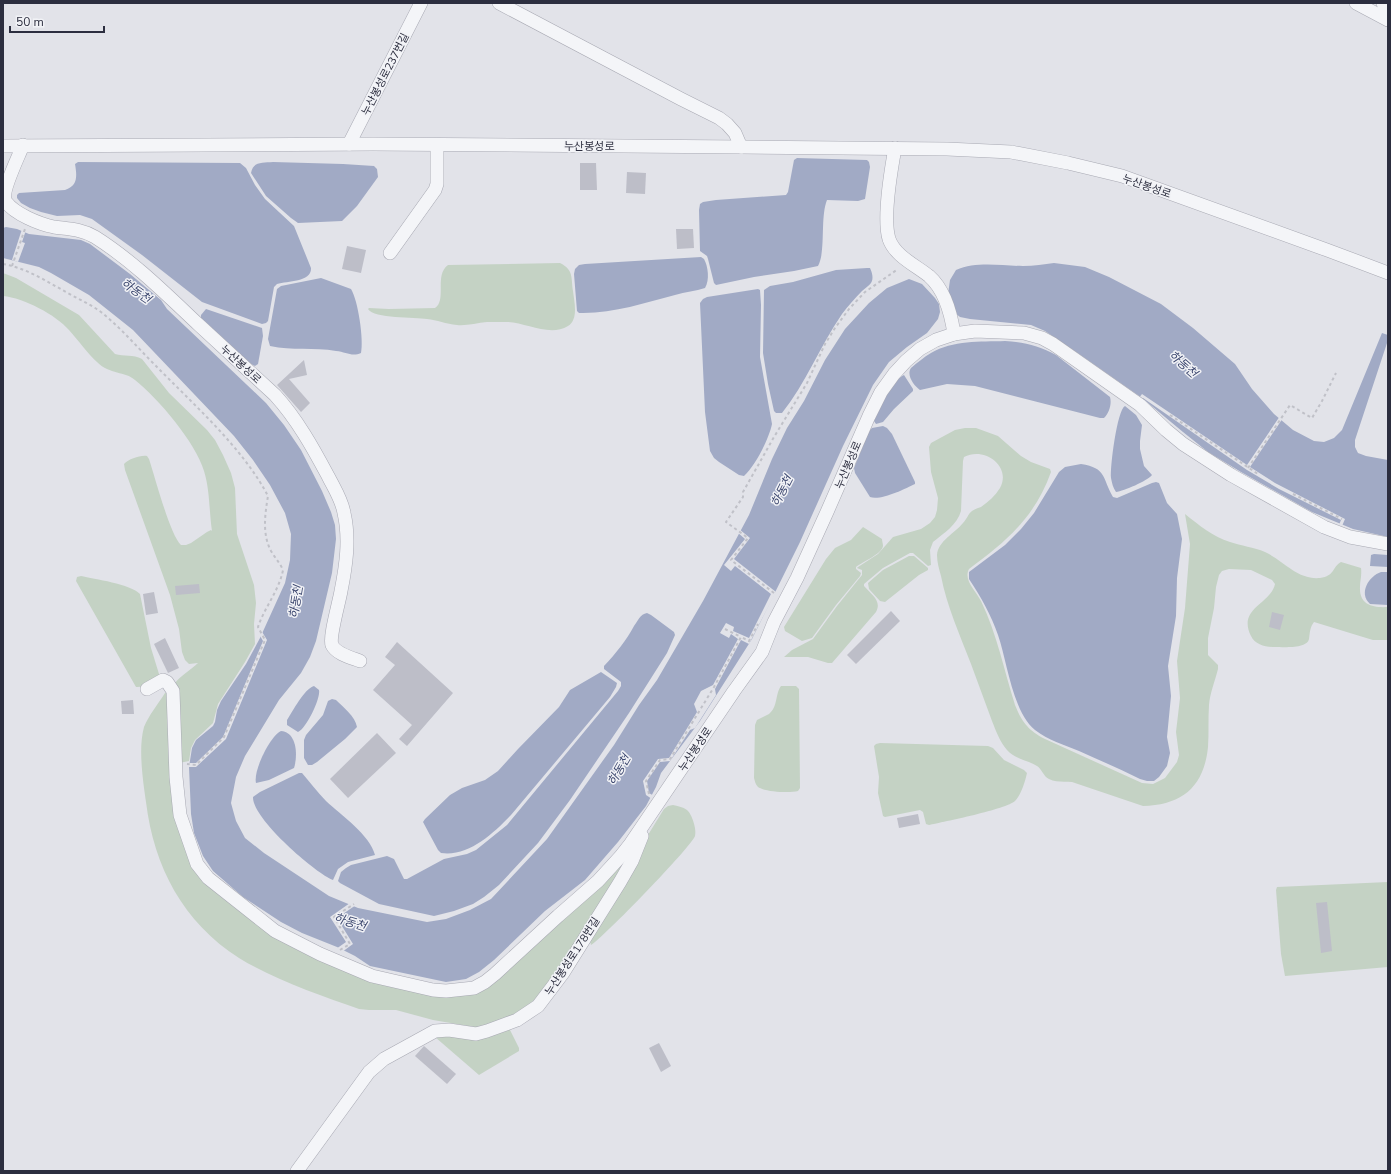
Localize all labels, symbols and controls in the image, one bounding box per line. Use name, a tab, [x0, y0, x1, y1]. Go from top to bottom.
scale bar	[10, 8, 104, 34]
text: 50 m	[16, 14, 44, 30]
street label: 누산봉성로237번길	[358, 30, 413, 118]
street label: 누산봉성로	[564, 139, 614, 154]
street label: 누산봉성로	[1120, 171, 1173, 202]
water label: 하동천	[118, 275, 156, 308]
street label: 누산봉성로	[217, 342, 264, 387]
water label: 하동천	[1165, 347, 1202, 382]
street label: 누산봉성로	[832, 439, 865, 491]
water label: 하동천	[767, 471, 798, 509]
water label: 하동천	[286, 582, 307, 620]
street label: 누산봉성로	[675, 724, 716, 774]
water label: 하동천	[604, 750, 635, 788]
water label: 하동천	[332, 910, 370, 935]
street label: 누산봉성로178번길	[541, 914, 603, 998]

